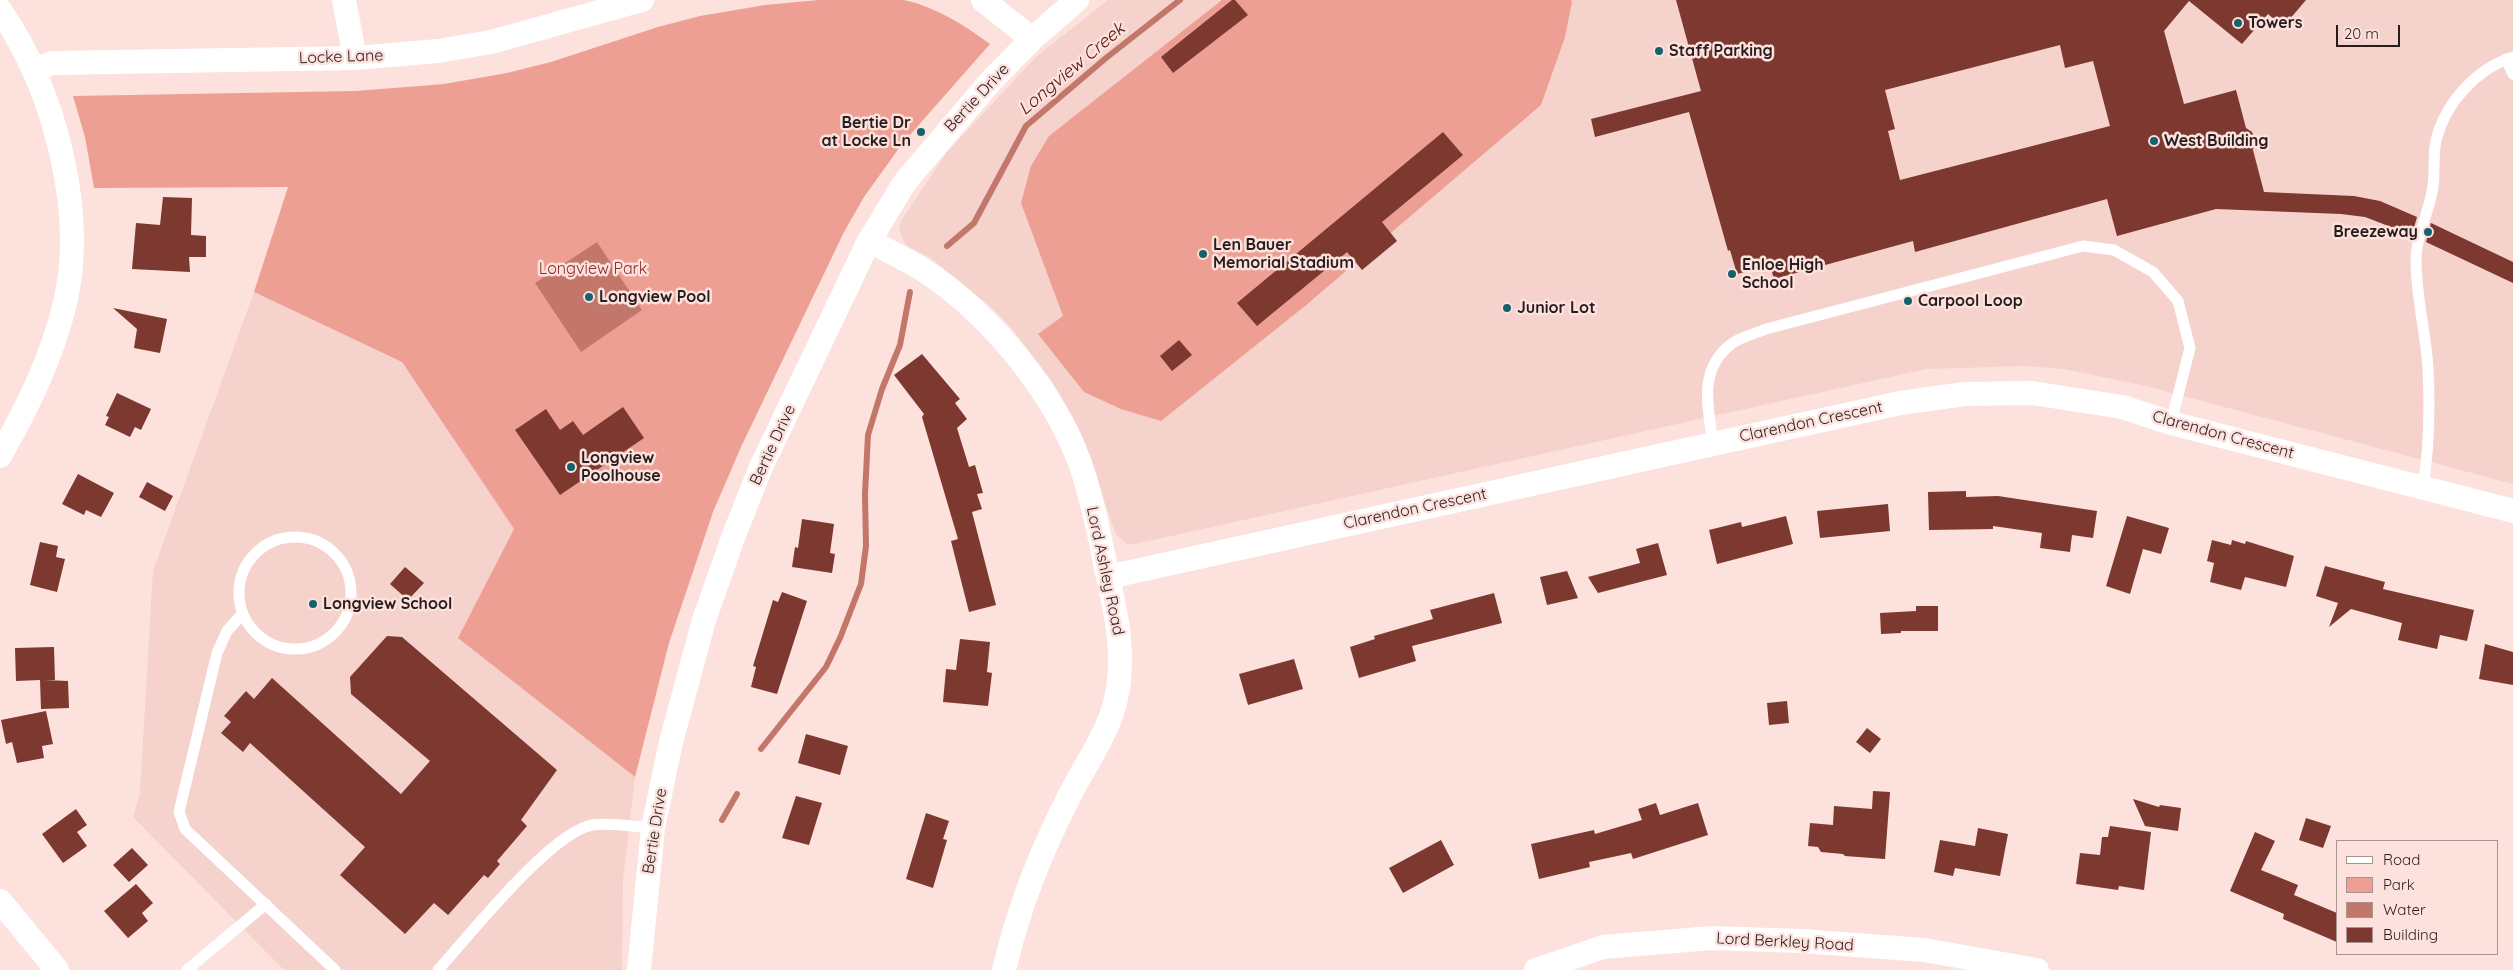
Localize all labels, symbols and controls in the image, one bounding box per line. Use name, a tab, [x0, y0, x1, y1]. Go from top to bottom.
place label: Towers	[2248, 13, 2302, 33]
scale bar	[2338, 15, 2402, 47]
marker: Towers	[2232, 17, 2244, 29]
water label: Longview Creek	[1014, 18, 1130, 120]
text: 20 m	[2344, 24, 2379, 43]
place label: Staff Parking	[1669, 41, 1773, 61]
marker: Staff Parking	[1653, 45, 1665, 57]
street label: Locke Lane	[298, 46, 384, 68]
street label: Bertie Drive	[941, 60, 1013, 136]
place label: Bertie Dr at Locke Ln	[821, 113, 911, 151]
marker: Bertie Dr at Locke Ln	[915, 126, 927, 138]
place label: West Building	[2164, 131, 2268, 151]
marker: West Building	[2148, 135, 2160, 147]
place label: Breezeway	[2333, 222, 2418, 242]
marker: Breezeway	[2422, 226, 2434, 238]
place label: Len Bauer Memorial Stadium	[1213, 235, 1354, 273]
marker: Len Bauer Memorial Stadium	[1197, 248, 1209, 260]
place label: Enloe High School	[1742, 255, 1824, 293]
park label: Longview Park	[539, 259, 647, 279]
marker: Enloe High School	[1726, 268, 1738, 280]
place label: Longview Pool	[599, 287, 710, 307]
marker: Longview Pool	[583, 291, 595, 303]
place label: Carpool Loop	[1918, 291, 2023, 311]
marker: Carpool Loop	[1902, 295, 1914, 307]
place label: Junior Lot	[1517, 298, 1595, 318]
marker: Junior Lot	[1501, 302, 1513, 314]
street label: Clarendon Crescent	[1738, 397, 1884, 447]
street label: Bertie Drive	[746, 402, 800, 488]
street label: Clarendon Crescent	[2150, 407, 2296, 463]
place label: Longview Poolhouse	[581, 448, 661, 486]
marker: Longview Poolhouse	[565, 461, 577, 473]
street label: Clarendon Crescent	[1342, 484, 1488, 534]
street label: Lord Ashley Road	[1082, 505, 1128, 637]
place label: Longview School	[323, 594, 452, 614]
marker: Longview School	[307, 598, 319, 610]
street label: Bertie Drive	[639, 787, 671, 875]
legend	[2336, 840, 2498, 955]
text: Road	[2383, 850, 2420, 869]
text: Park	[2383, 875, 2415, 894]
text: Water	[2383, 900, 2426, 919]
text: Building	[2383, 925, 2438, 944]
street label: Lord Berkley Road	[1716, 929, 1854, 955]

